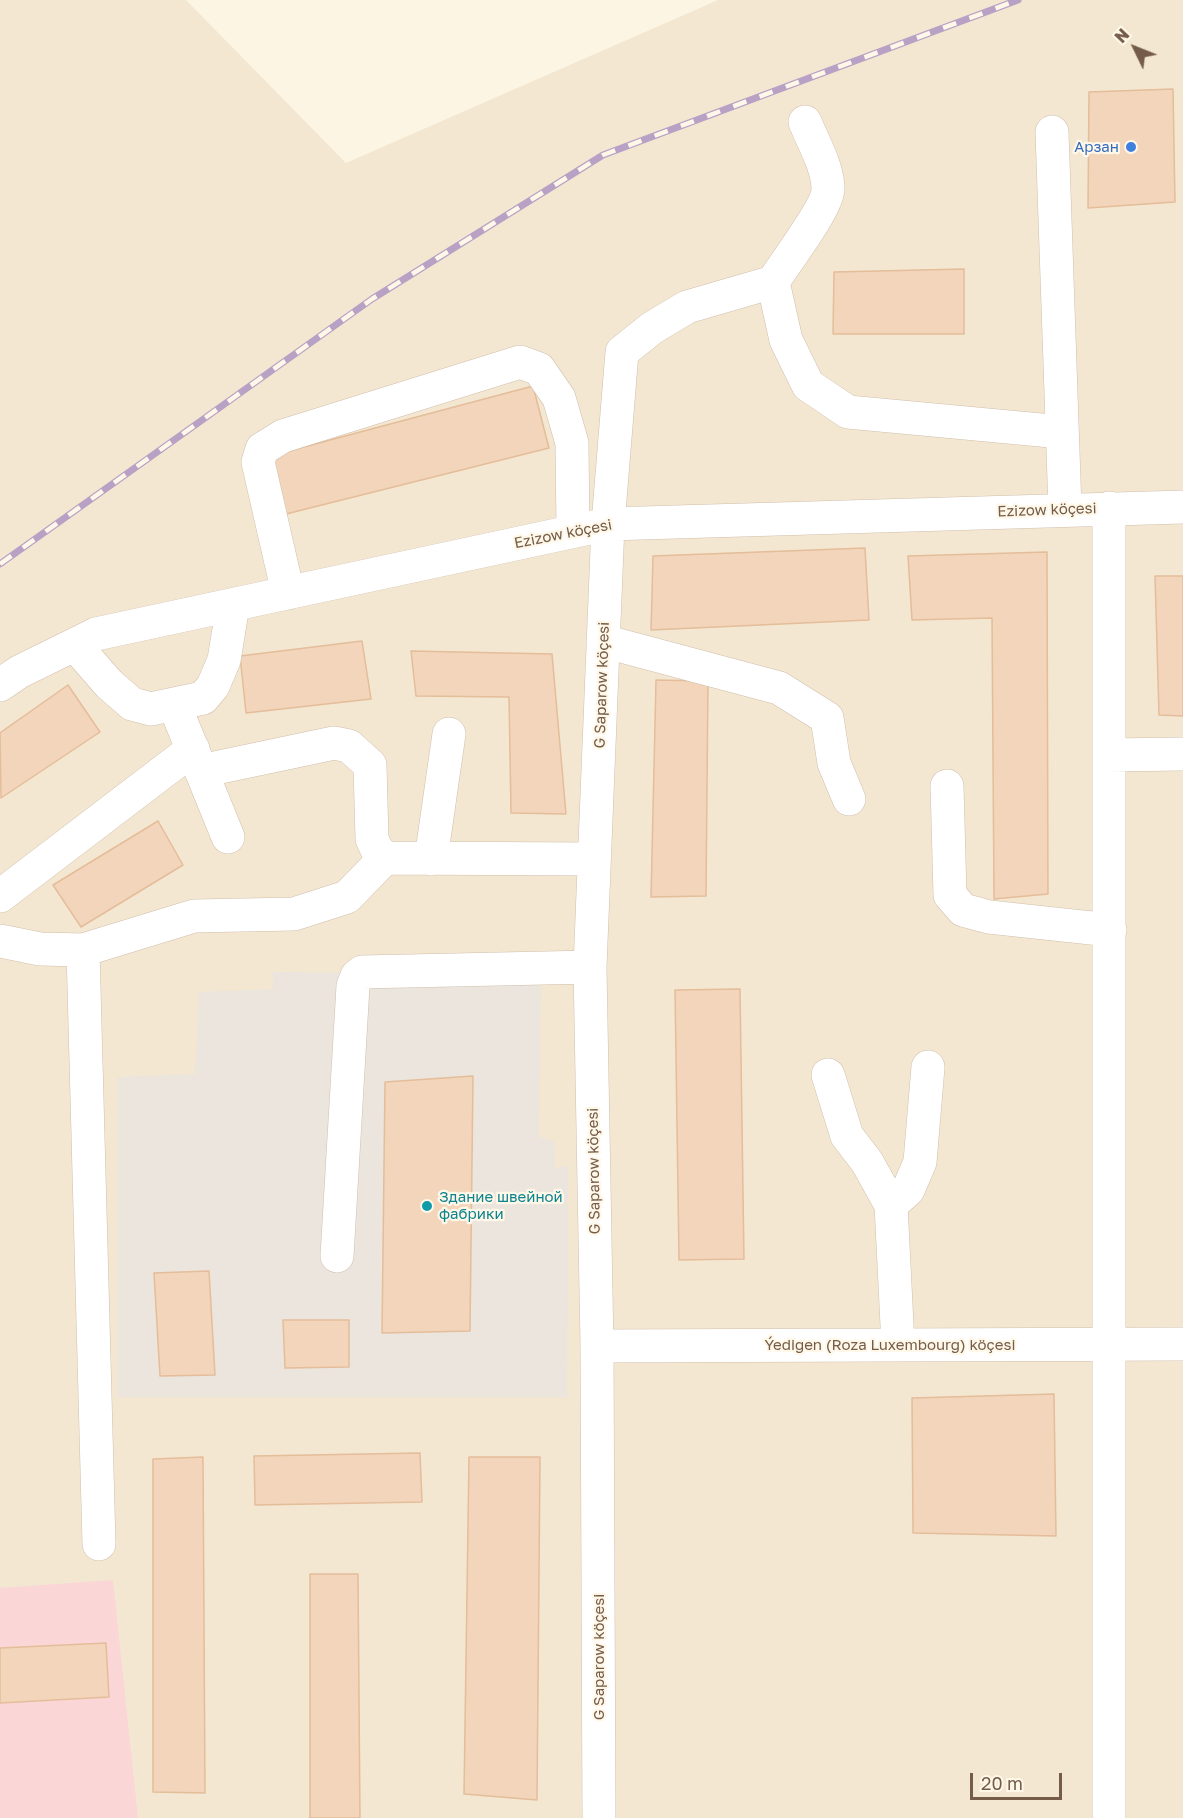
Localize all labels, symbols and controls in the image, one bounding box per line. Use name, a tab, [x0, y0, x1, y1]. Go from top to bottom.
north arrow	[1105, 18, 1165, 78]
text: N	[1110, 24, 1133, 47]
place label: Арзан	[1074, 138, 1119, 156]
marker: Арзан	[1124, 140, 1138, 154]
street label: Ezizow köçesi	[997, 499, 1097, 521]
street label: Ezizow köçesi	[513, 516, 613, 552]
street label: G Saparow köçesi	[591, 621, 613, 749]
street label: G Saparow köçesi	[584, 1108, 604, 1234]
place label: Здание швейной фабрики	[439, 1188, 563, 1223]
marker: Здание швейной фабрики	[420, 1199, 434, 1213]
street label: Ýedigen (Roza Luxembourg) köçesi	[765, 1336, 1015, 1354]
street label: G Saparow köçesi	[590, 1594, 608, 1720]
scale bar	[973, 1761, 1064, 1799]
text: 20 m	[981, 1772, 1023, 1794]

